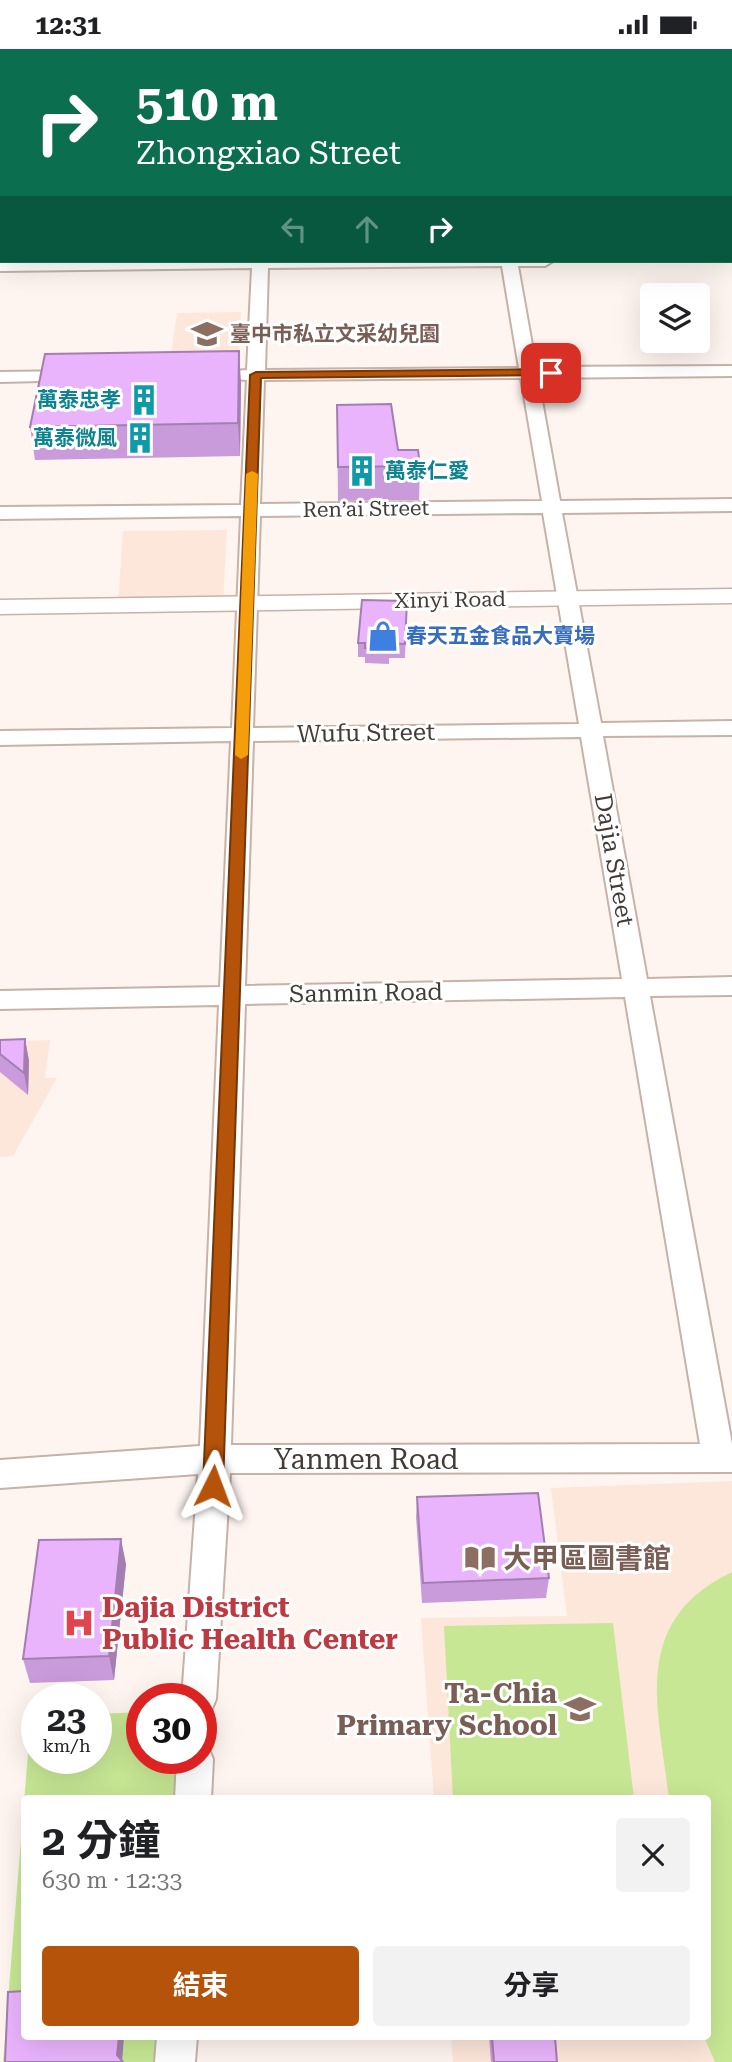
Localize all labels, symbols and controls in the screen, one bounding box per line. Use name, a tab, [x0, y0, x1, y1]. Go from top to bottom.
text: 12:31	[35, 10, 101, 40]
text: 510 m	[136, 75, 278, 132]
icon: right	[21, 77, 112, 168]
text: Zhongxiao Street	[136, 134, 401, 172]
icon: left	[275, 210, 313, 248]
icon: ahead	[348, 210, 386, 248]
icon: right	[421, 210, 459, 248]
map controls	[640, 283, 710, 353]
button: layers	[640, 283, 710, 353]
school or university icon: 臺中市私立文采幼兒園	[190, 317, 224, 351]
place label: 臺中市私立文采幼兒園	[230, 322, 440, 346]
pin	[521, 343, 581, 403]
icon: arrive	[532, 354, 570, 392]
building icon: 萬泰忠孝	[127, 383, 161, 417]
place label: 萬泰忠孝	[37, 388, 121, 412]
building icon: 萬泰微風	[123, 421, 157, 455]
place label: 萬泰微風	[33, 426, 117, 450]
building icon: 萬泰仁愛	[345, 454, 379, 488]
place label: 萬泰仁愛	[385, 459, 469, 483]
street label: Ren’ai Street	[302, 496, 430, 522]
street label: Xinyi Road	[394, 587, 507, 613]
shop icon: 春天五金食品大賣場	[366, 619, 400, 653]
place label: 春天五金食品大賣場	[406, 624, 595, 648]
street label: Wufu Street	[297, 718, 435, 748]
street label: Dajia Street	[589, 791, 639, 929]
street label: Sanmin Road	[289, 978, 443, 1008]
street label: Yanmen Road	[273, 1443, 459, 1476]
position arrow	[176, 1449, 250, 1523]
library icon: 大甲區圖書館	[463, 1541, 497, 1575]
place label: 大甲區圖書館	[503, 1542, 671, 1575]
place label: Dajia District Public Health Center	[102, 1591, 398, 1656]
hospital icon: Dajia District Public Health Center	[62, 1606, 96, 1640]
place label: Ta-Chia Primary School	[336, 1677, 558, 1742]
speed limit sign: 30	[126, 1683, 217, 1774]
school or university icon: Ta-Chia Primary School	[563, 1692, 597, 1726]
text: 23	[47, 1699, 86, 1740]
text: km/h	[42, 1735, 91, 1756]
text: 2 分鐘	[42, 1816, 160, 1865]
button: close	[616, 1818, 690, 1892]
text: 630 m · 12:33	[42, 1867, 182, 1894]
button: 結束	[42, 1946, 359, 2026]
button: 分享	[373, 1946, 690, 2026]

